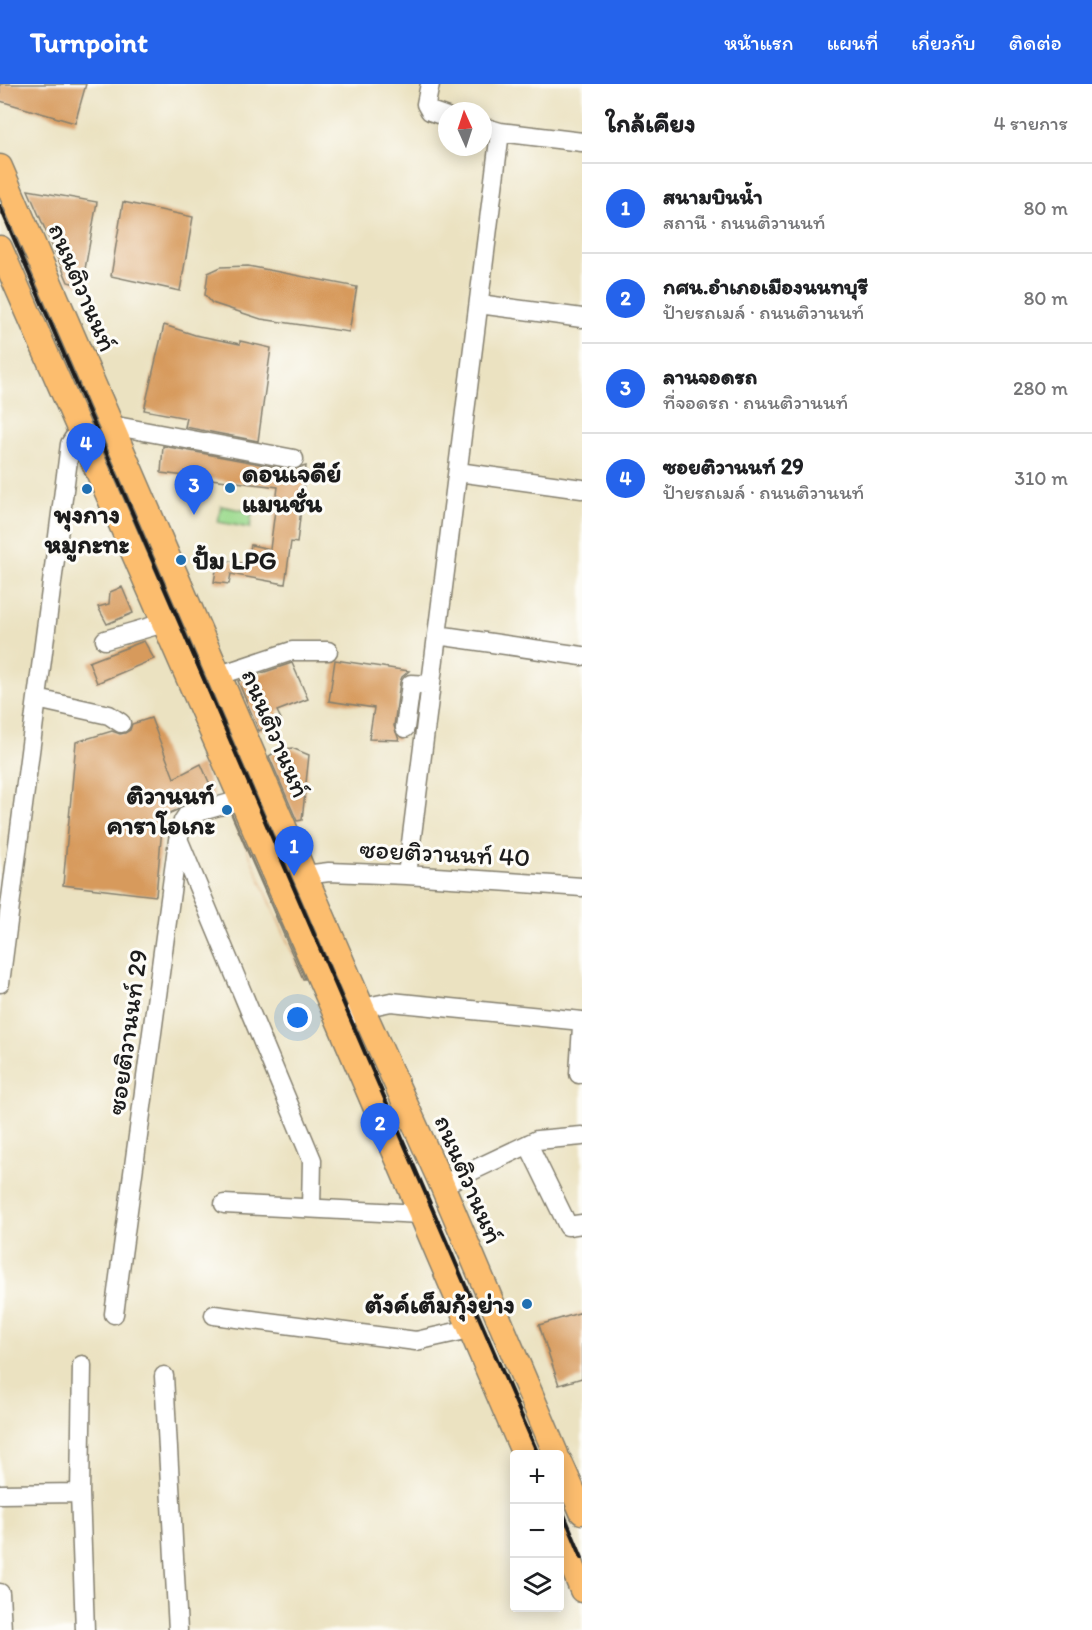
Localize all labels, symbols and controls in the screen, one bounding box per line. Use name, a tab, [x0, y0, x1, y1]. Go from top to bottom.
text: Turnpoint	[30, 25, 148, 59]
text: หน้าแรก	[724, 30, 794, 55]
text: แผนที่	[827, 30, 878, 55]
text: เกี่ยวกับ	[911, 30, 976, 55]
text: ติดต่อ	[1009, 30, 1062, 55]
north arrow	[438, 102, 492, 156]
text: ใกล้เคียง	[606, 107, 696, 139]
text: 4 รายการ	[994, 111, 1068, 135]
text: สนามบินน้ำ	[663, 183, 763, 210]
text: 1	[621, 196, 630, 220]
text: 80 m	[1023, 196, 1068, 220]
text: สถานี · ถนนติวานนท์	[663, 210, 825, 234]
street label: ถนนติวานนท์	[42, 218, 124, 356]
text: กศน.อำเภอเมืองนนทบุรี	[663, 273, 868, 300]
text: 2	[620, 286, 631, 310]
text: 80 m	[1023, 286, 1068, 310]
text: ป้ายรถเมล์ · ถนนติวานนท์	[663, 300, 864, 324]
text: ลานจอดรถ	[663, 363, 758, 390]
text: 3	[620, 376, 631, 400]
text: 280 m	[1013, 376, 1068, 400]
text: ที่จอดรถ · ถนนติวานนท์	[663, 390, 848, 414]
pin: 4	[66, 424, 106, 473]
text: ซอยติวานนท์ 29	[663, 453, 804, 480]
place label: ดอนเจดีย์ แมนชั่น	[242, 457, 341, 519]
pin: 3	[174, 466, 214, 515]
text: 4	[619, 466, 632, 490]
text: 310 m	[1014, 466, 1068, 490]
text: ป้ายรถเมล์ · ถนนติวานนท์	[663, 480, 864, 504]
marker: ดอนเจดีย์ แมนชั่น	[223, 481, 237, 495]
marker: พุงกาง หมูกะทะ	[80, 482, 94, 496]
place label: พุงกาง หมูกะทะ	[44, 498, 130, 562]
place label: ปั้ม LPG	[192, 544, 277, 576]
marker: ปั้ม LPG	[174, 553, 188, 567]
street label: ถนนติวานนท์	[235, 664, 317, 802]
place label: ติวานนท์ คาราโอเกะ	[107, 779, 215, 841]
marker: ติวานนท์ คาราโอเกะ	[220, 803, 234, 817]
pin: 1	[274, 826, 314, 876]
street label: ซอยติวานนท์ 40	[359, 833, 531, 873]
street label: ซอยติวานนท์ 29	[100, 947, 154, 1117]
your location	[283, 1003, 312, 1032]
pin: 2	[360, 1104, 400, 1153]
street label: ถนนติวานนท์	[428, 1110, 510, 1248]
place label: ตังค์เต็มกุ้งย่าง	[365, 1288, 515, 1322]
marker: ตังค์เต็มกุ้งย่าง	[520, 1297, 534, 1311]
map controls	[510, 1450, 564, 1612]
button: +	[510, 1450, 564, 1504]
button: −	[510, 1504, 564, 1558]
button: layers	[510, 1558, 564, 1612]

